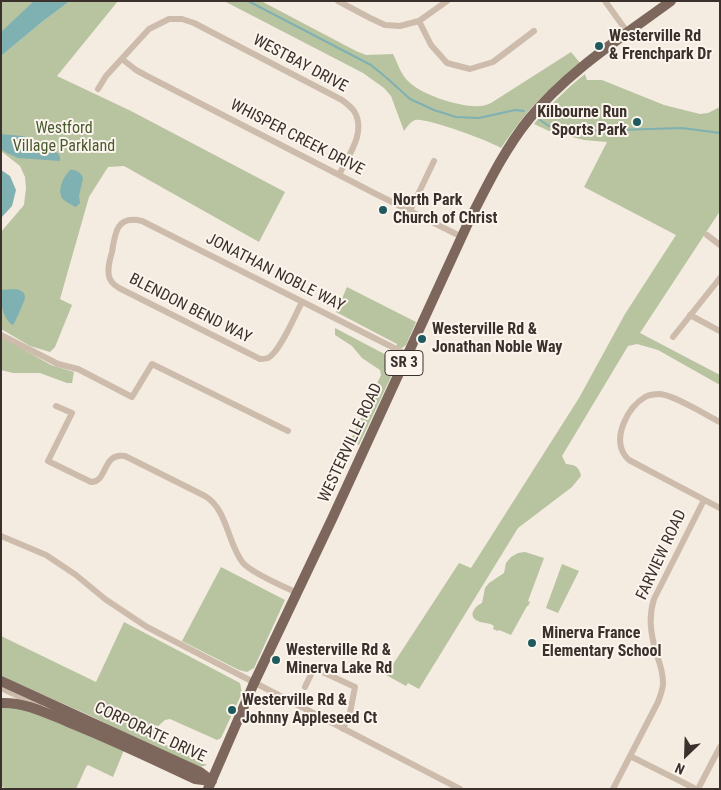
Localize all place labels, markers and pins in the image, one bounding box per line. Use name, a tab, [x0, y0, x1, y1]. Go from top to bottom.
place label: Westerville Rd & Frenchpark Dr	[609, 27, 712, 65]
marker: Westerville Rd & Frenchpark Dr	[593, 40, 605, 52]
place label: Kilbourne Run Sports Park	[537, 103, 627, 141]
marker: Kilbourne Run Sports Park	[631, 116, 643, 128]
place label: North Park Church of Christ	[393, 191, 497, 229]
marker: North Park Church of Christ	[377, 204, 389, 216]
place label: Westerville Rd & Jonathan Noble Way	[432, 320, 562, 358]
marker: Westerville Rd & Jonathan Noble Way	[416, 333, 428, 345]
place label: Minerva France Elementary School	[542, 624, 661, 662]
marker: Minerva France Elementary School	[526, 637, 538, 649]
place label: Westerville Rd & Minerva Lake Rd	[286, 641, 392, 679]
marker: Westerville Rd & Minerva Lake Rd	[270, 654, 282, 666]
place label: Westerville Rd & Johnny Appleseed Ct	[242, 691, 377, 729]
marker: Westerville Rd & Johnny Appleseed Ct	[226, 704, 238, 716]

